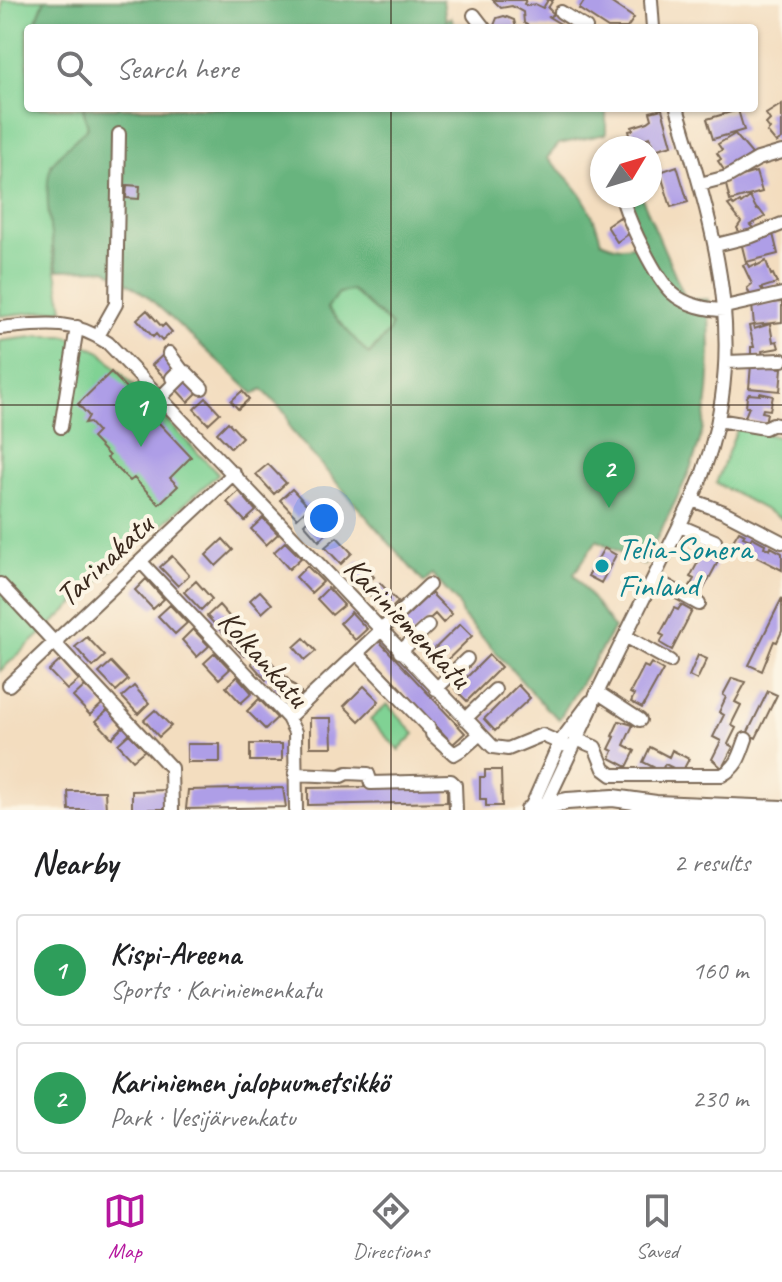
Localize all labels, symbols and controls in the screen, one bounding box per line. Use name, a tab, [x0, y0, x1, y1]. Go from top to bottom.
search box	[24, 24, 758, 112]
icon: search	[52, 46, 96, 90]
text: Search here	[116, 49, 238, 87]
north arrow	[590, 136, 662, 208]
pin: 1	[115, 381, 167, 447]
pin: 2	[583, 442, 635, 508]
your location	[304, 498, 344, 538]
street label: Tarinakatu	[47, 503, 163, 616]
place label: Telia-Sonera Finland	[618, 528, 754, 606]
street label: Kariniemenkatu	[335, 548, 482, 698]
marker: Telia-Sonera Finland	[593, 557, 611, 575]
street label: Kolkankatu	[209, 601, 320, 717]
text: Nearby	[32, 841, 118, 884]
text: 2 results	[674, 846, 750, 879]
text: Kispi-Areena	[110, 935, 241, 973]
text: 1	[54, 954, 66, 987]
text: 160 m	[692, 954, 748, 987]
text: Sports · Kariniemenkatu	[110, 973, 322, 1006]
text: Kariniemen jalopuumetsikkö	[110, 1063, 388, 1101]
text: 2	[54, 1082, 66, 1115]
text: 230 m	[692, 1082, 748, 1115]
text: Park · Vesijärvenkatu	[110, 1101, 296, 1134]
tab: Map	[103, 1189, 147, 1265]
tab: Directions	[353, 1189, 429, 1265]
tab: Saved	[635, 1189, 679, 1265]

